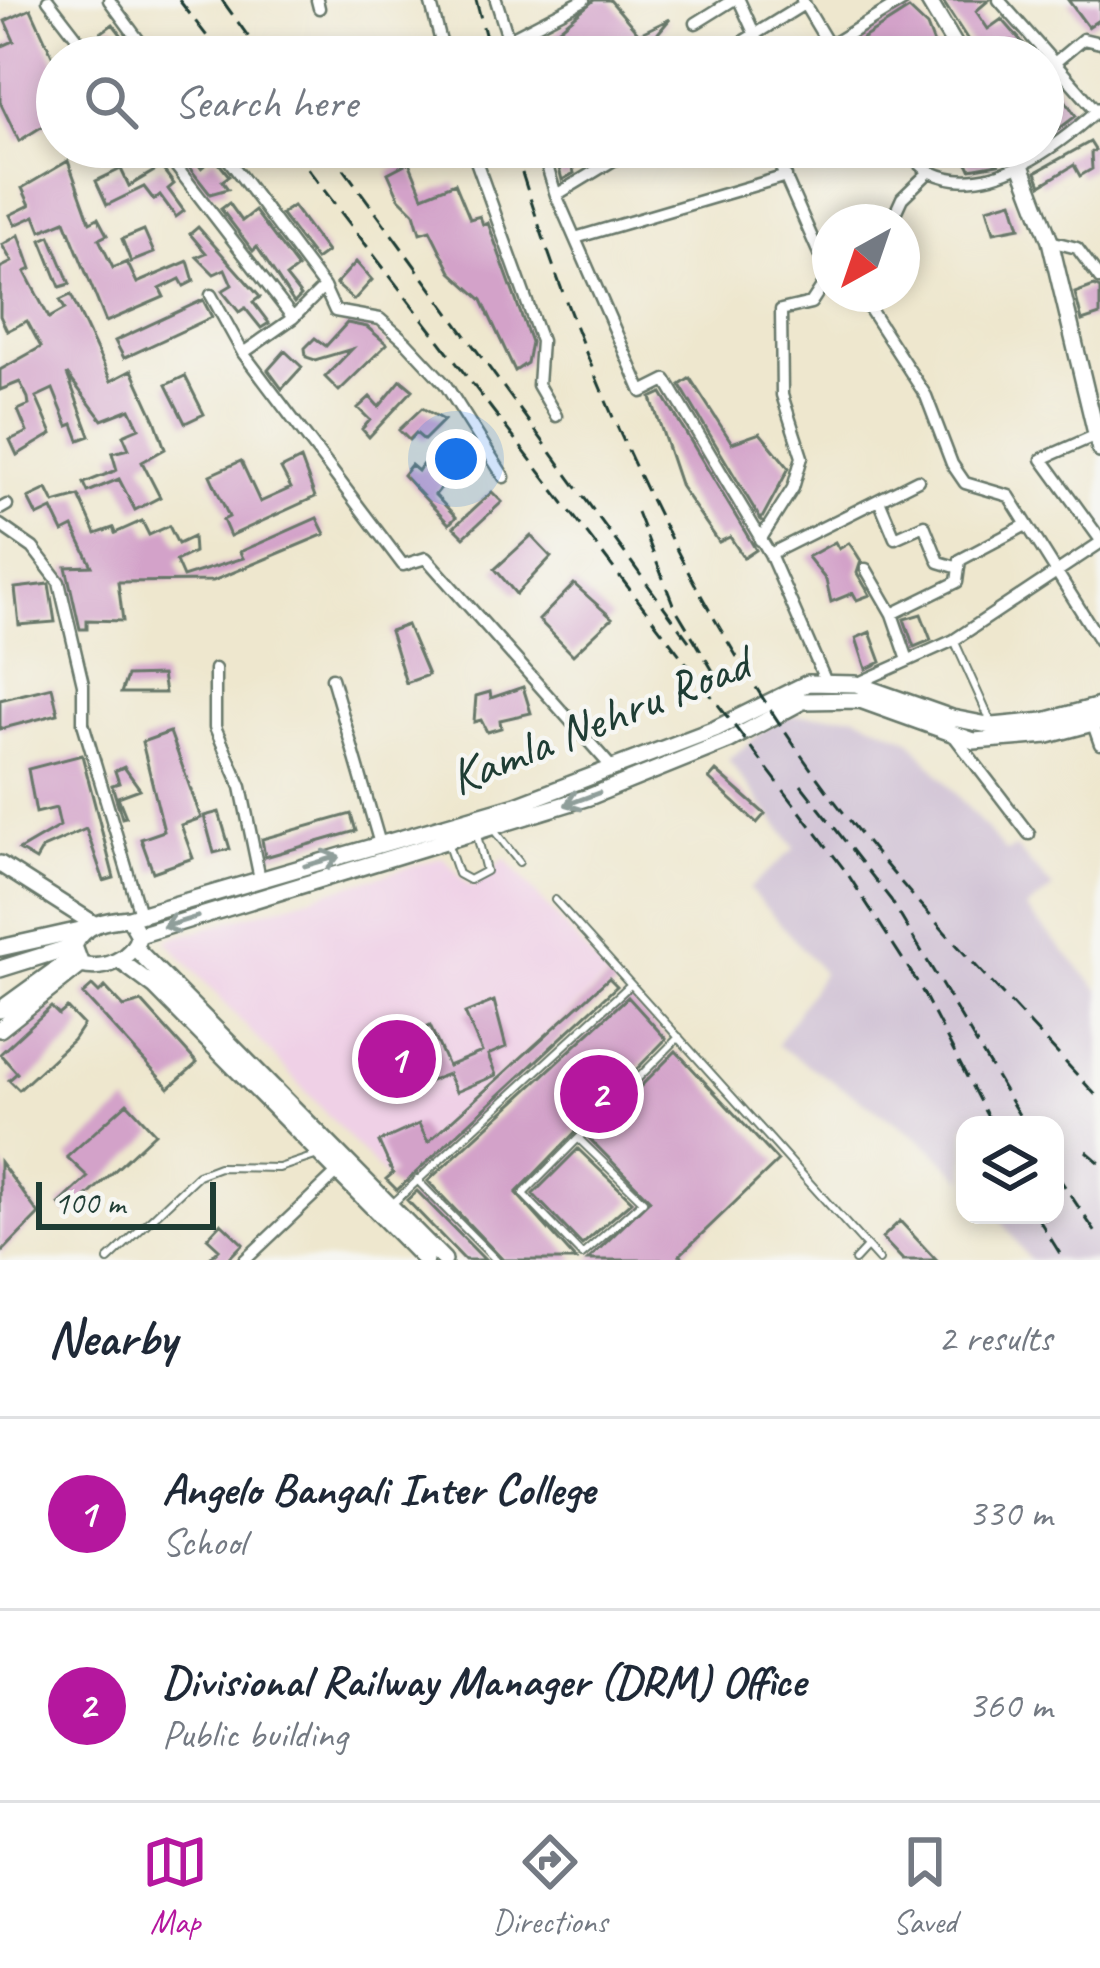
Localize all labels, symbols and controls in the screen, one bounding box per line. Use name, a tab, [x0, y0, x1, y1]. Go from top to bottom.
search box	[36, 36, 1064, 168]
icon: search	[78, 69, 144, 135]
text: Search here	[174, 74, 357, 131]
north arrow	[812, 204, 920, 312]
your location	[426, 429, 486, 489]
street label: Kamla Nehru Road	[440, 628, 766, 809]
one-way arrow	[565, 790, 602, 811]
one-way arrow	[302, 849, 340, 871]
one-way arrow	[162, 912, 200, 934]
pin: 1	[358, 1014, 436, 1104]
pin: 2	[560, 1049, 638, 1139]
map controls	[956, 1116, 1064, 1224]
button: layers	[956, 1116, 1064, 1224]
scale bar	[36, 1176, 216, 1229]
text: 100 m	[54, 1182, 125, 1224]
text: Nearby	[48, 1306, 176, 1370]
text: 2 results	[938, 1314, 1052, 1363]
text: Angelo Bangali Inter College	[162, 1461, 595, 1518]
text: 1	[78, 1489, 96, 1538]
text: 330 m	[968, 1489, 1052, 1538]
text: School	[162, 1518, 246, 1567]
text: Divisional Railway Manager (DRM) Office	[162, 1653, 805, 1710]
text: 2	[78, 1681, 96, 1730]
text: 360 m	[968, 1681, 1052, 1730]
text: Public building	[162, 1710, 347, 1759]
tab: Map	[142, 1829, 208, 1943]
tab: Directions	[493, 1829, 607, 1943]
tab: Saved	[892, 1829, 958, 1943]

